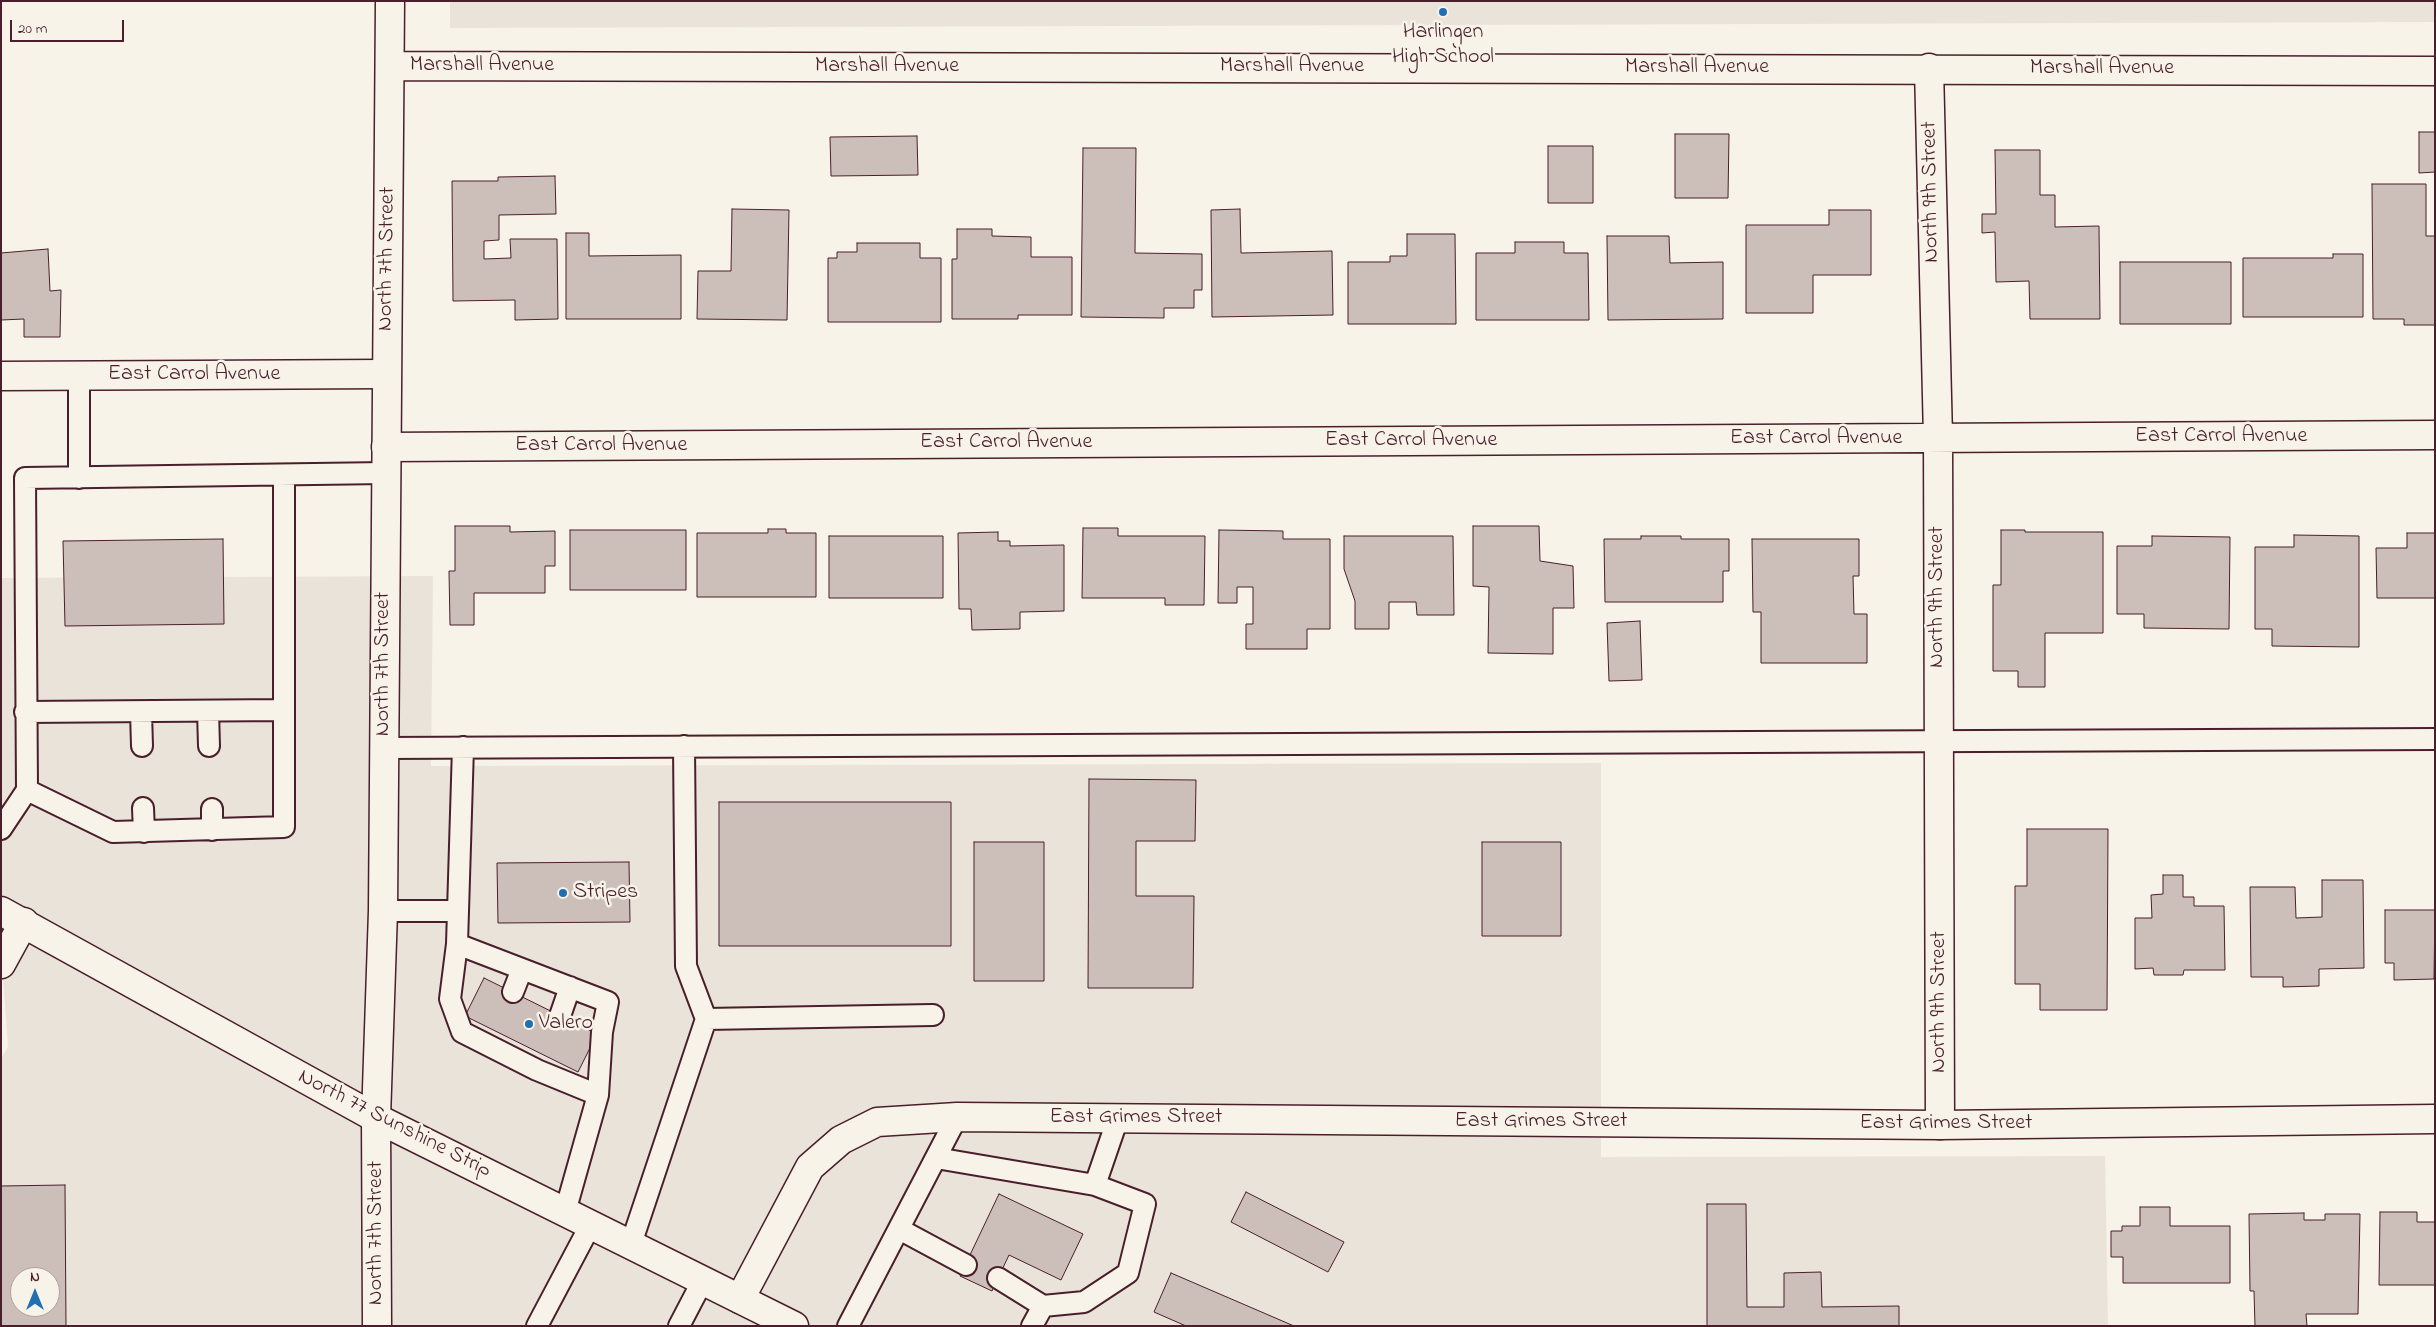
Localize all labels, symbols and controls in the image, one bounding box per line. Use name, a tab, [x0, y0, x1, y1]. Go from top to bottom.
marker: Harlingen High School	[1437, 6, 1449, 18]
scale bar	[12, 10, 126, 42]
text: 20 m	[18, 18, 47, 40]
place label: Harlingen High School	[1392, 20, 1494, 72]
street label: Marshall Avenue	[410, 53, 554, 79]
street label: Marshall Avenue	[815, 54, 959, 80]
street label: Marshall Avenue	[1220, 54, 1364, 80]
street label: Marshall Avenue	[1625, 55, 1769, 81]
street label: Marshall Avenue	[2030, 56, 2174, 82]
street label: North 9th Street	[1918, 121, 1946, 263]
street label: North 7th Street	[374, 187, 402, 331]
street label: East Carrol Avenue	[108, 362, 280, 388]
street label: East Carrol Avenue	[2135, 424, 2307, 450]
street label: East Carrol Avenue	[1730, 426, 1902, 452]
street label: East Carrol Avenue	[1325, 428, 1497, 454]
street label: East Carrol Avenue	[920, 430, 1092, 456]
street label: East Carrol Avenue	[515, 433, 687, 459]
street label: North 9th Street	[1925, 526, 1951, 668]
street label: North 7th Street	[371, 592, 397, 736]
place label: Stripes	[573, 880, 638, 906]
marker: Stripes	[557, 887, 569, 899]
street label: North 9th Street	[1927, 931, 1953, 1073]
place label: Valero	[539, 1011, 593, 1037]
marker: Valero	[523, 1018, 535, 1030]
street label: North 77 Sunshine Strip	[293, 1065, 495, 1185]
street label: East Grimes Street	[1050, 1105, 1222, 1131]
street label: East Grimes Street	[1455, 1109, 1627, 1135]
street label: East Grimes Street	[1860, 1111, 2032, 1137]
street label: North 7th Street	[364, 1161, 390, 1305]
north arrow	[10, 1267, 60, 1317]
text: N	[30, 1267, 40, 1288]

